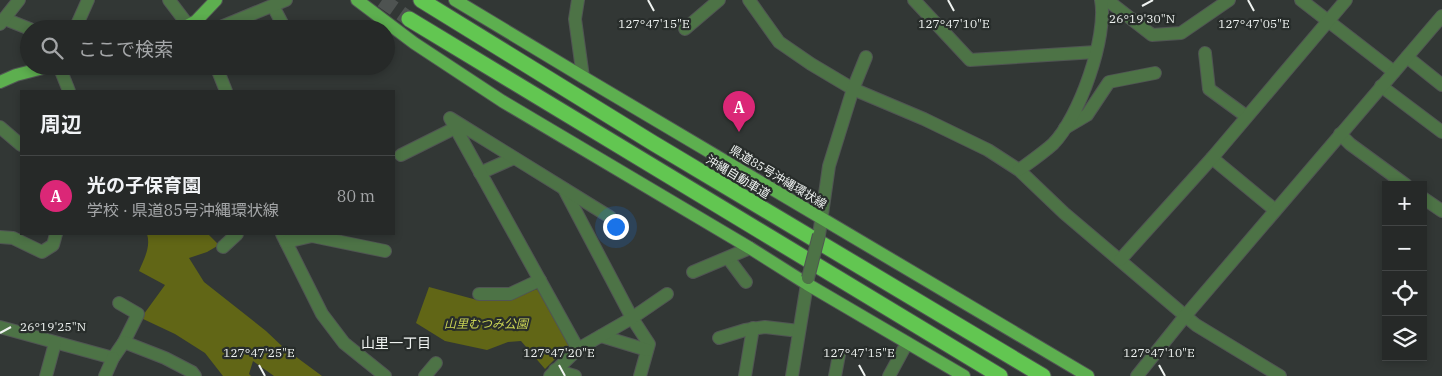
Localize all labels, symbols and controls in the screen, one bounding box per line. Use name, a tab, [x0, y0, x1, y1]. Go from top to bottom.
text: 26°19'30"N	[1109, 11, 1175, 26]
text: 127°47'15"E	[618, 16, 690, 31]
text: 127°47'10"E	[918, 16, 990, 31]
text: 127°47'05"E	[1218, 16, 1290, 31]
search box	[20, 20, 395, 75]
icon: search	[38, 34, 66, 62]
text: ここで検索	[78, 37, 173, 61]
pin: A	[723, 91, 755, 132]
text: 周辺	[40, 110, 82, 138]
street label: 県道85号沖縄環状線	[727, 142, 829, 211]
street label: 沖縄自動車道	[704, 152, 773, 202]
text: 光の子保育園	[87, 173, 201, 197]
map controls	[1382, 181, 1427, 361]
button: +	[1382, 181, 1427, 226]
text: A	[50, 186, 62, 206]
text: 80 m	[337, 186, 375, 206]
text: 学校 · 県道85号沖縄環状線	[87, 200, 279, 220]
your location	[603, 214, 629, 240]
button: −	[1382, 226, 1427, 271]
button: locate	[1382, 271, 1427, 316]
park label: 山里むつみ公園	[444, 316, 530, 331]
button: layers	[1382, 316, 1427, 361]
text: 26°19'25"N	[20, 319, 86, 334]
district label: 山里一丁目	[361, 334, 431, 352]
text: 127°47'25"E	[223, 345, 295, 360]
text: 127°47'20"E	[523, 345, 595, 360]
text: 127°47'15"E	[823, 345, 895, 360]
text: 127°47'10"E	[1123, 345, 1195, 360]

